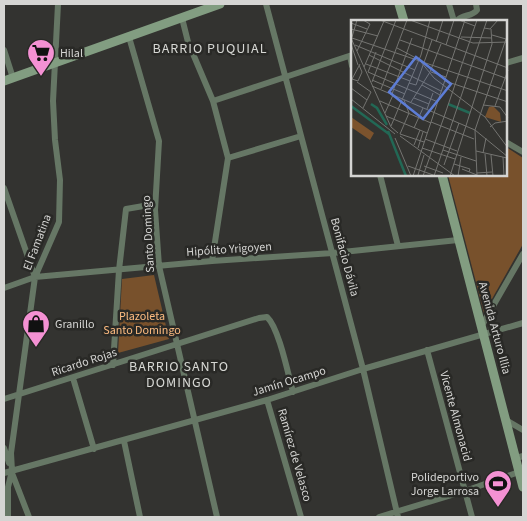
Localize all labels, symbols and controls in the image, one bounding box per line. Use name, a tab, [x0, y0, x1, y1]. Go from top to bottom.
inset map	[351, 20, 507, 176]
supermarket icon: Hilal	[26, 38, 56, 77]
district label: BARRIO PUQUIAL	[153, 39, 267, 59]
place label: Hilal	[60, 45, 83, 62]
street label: Santo Domingo	[138, 195, 159, 273]
street label: El Famatina	[19, 212, 56, 273]
street label: Bonifacio Dávila	[326, 216, 363, 298]
street label: Hipólito Yrigoyen	[186, 238, 272, 261]
street label: Avenida Arturo Illia	[474, 280, 515, 376]
park label: Plazoleta Santo Domingo	[103, 308, 181, 339]
shop icon: Granillo	[21, 309, 51, 348]
place label: Granillo	[55, 316, 94, 333]
street label: Ricardo Rojas	[49, 344, 119, 381]
district label: BARRIO SANTO DOMINGO	[129, 357, 229, 393]
street label: Jamín Ocampo	[250, 362, 328, 401]
street label: Vicente Almonacid	[435, 369, 476, 463]
street label: Ramírez de Velasco	[273, 407, 316, 504]
place label: Polideportivo Jorge Larrosa	[411, 469, 479, 500]
sports icon: Polideportivo Jorge Larrosa	[483, 469, 513, 508]

